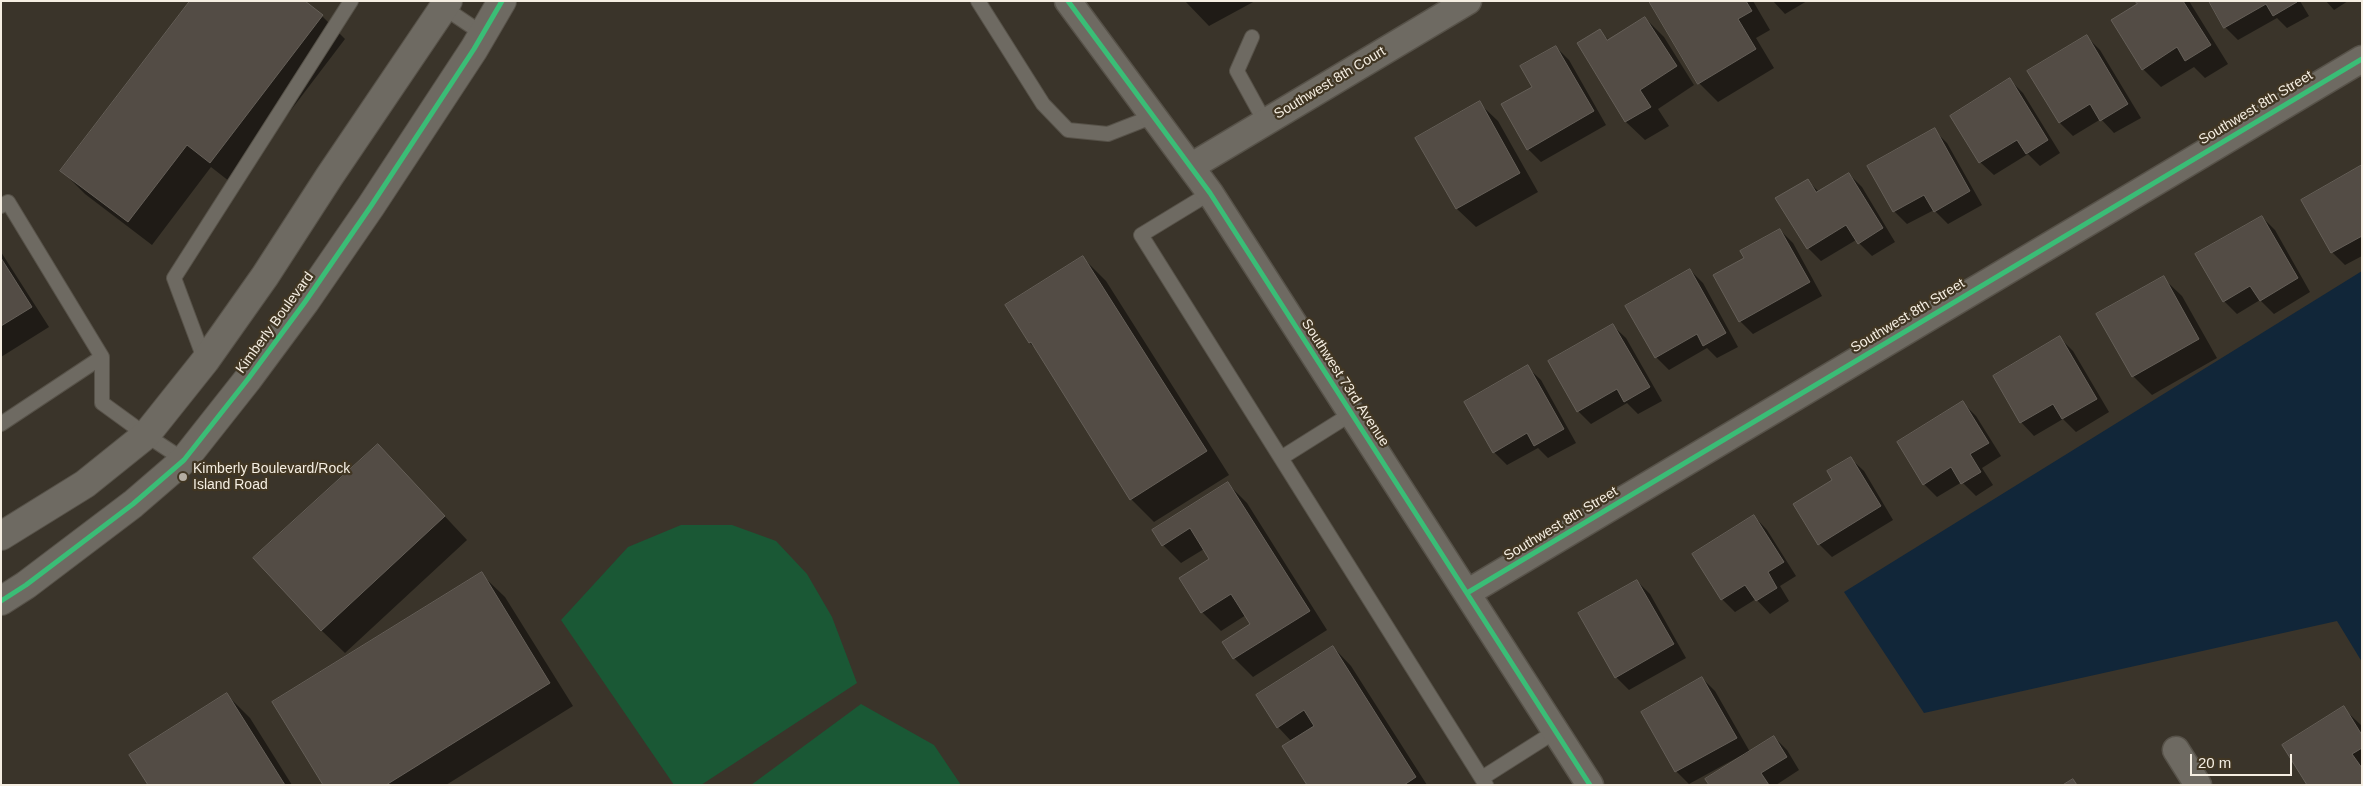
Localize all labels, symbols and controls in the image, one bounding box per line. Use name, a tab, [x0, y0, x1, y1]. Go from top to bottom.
street label: Southwest 8th Court	[1271, 43, 1389, 123]
street label: Southwest 8th Street	[2196, 67, 2316, 149]
street label: Kimberly Boulevard	[233, 269, 317, 377]
street label: Southwest 8th Street	[1848, 275, 1968, 357]
street label: Southwest 73rd Avenue	[1298, 316, 1392, 450]
place label: Kimberly Boulevard/Rock Island Road	[193, 461, 350, 494]
marker: Kimberly Boulevard/Rock Island Road	[177, 471, 189, 483]
street label: Southwest 8th Street	[1501, 483, 1621, 565]
scale bar	[2193, 744, 2296, 776]
text: 20 m	[2198, 754, 2231, 771]

